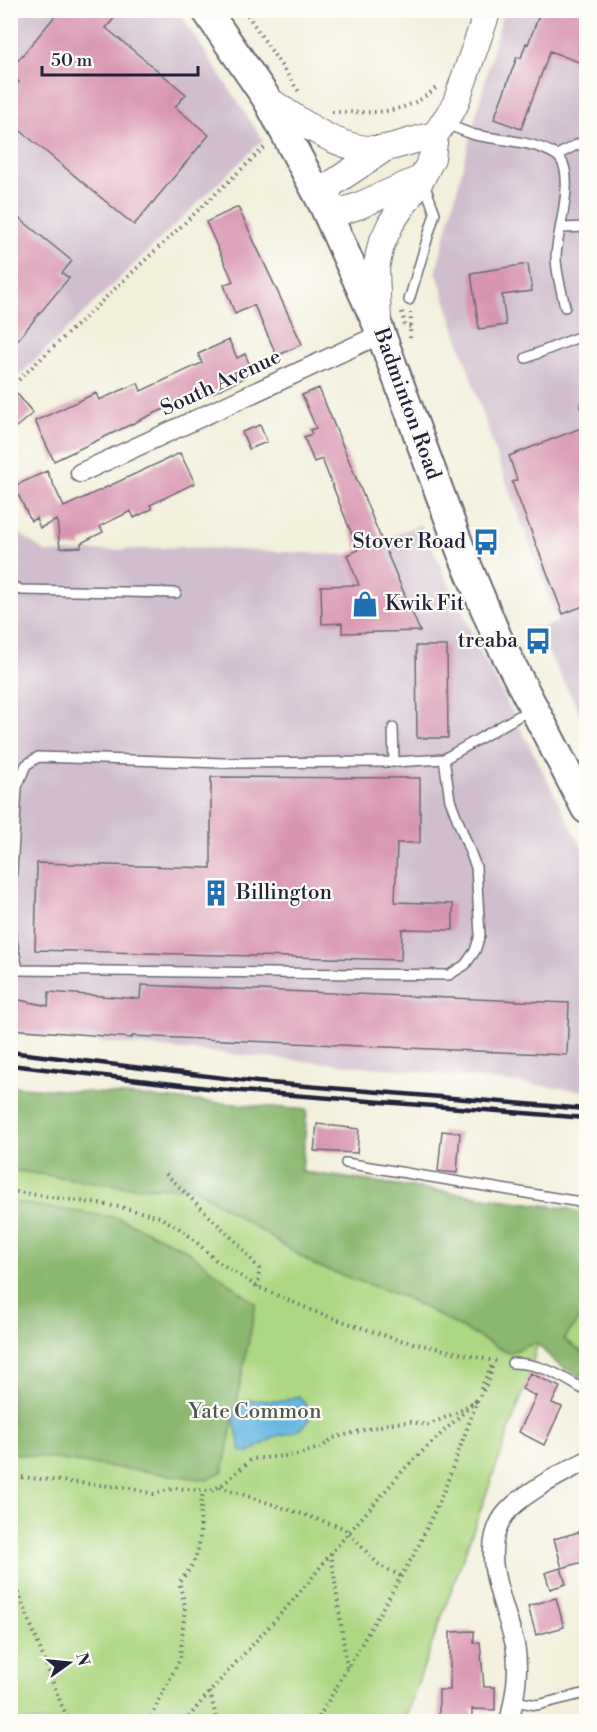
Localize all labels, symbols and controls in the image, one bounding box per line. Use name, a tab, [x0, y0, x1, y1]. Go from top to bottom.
scale bar	[42, 39, 198, 77]
text: 50 m	[51, 49, 93, 72]
street label: Badminton Road	[367, 324, 447, 484]
street label: South Avenue	[157, 344, 285, 422]
bus stop icon: Stover Road	[471, 527, 501, 557]
place label: Stover Road	[353, 529, 466, 555]
shop icon: Kwik Fit	[350, 589, 380, 619]
place label: Kwik Fit	[385, 591, 465, 617]
bus stop icon: treaba	[523, 626, 553, 656]
place label: treaba	[458, 628, 518, 654]
building icon: Billington	[201, 878, 231, 908]
place label: Billington	[235, 880, 332, 906]
park label: Yate Common	[188, 1399, 322, 1425]
north arrow	[39, 1633, 99, 1693]
text: N	[71, 1651, 94, 1668]

